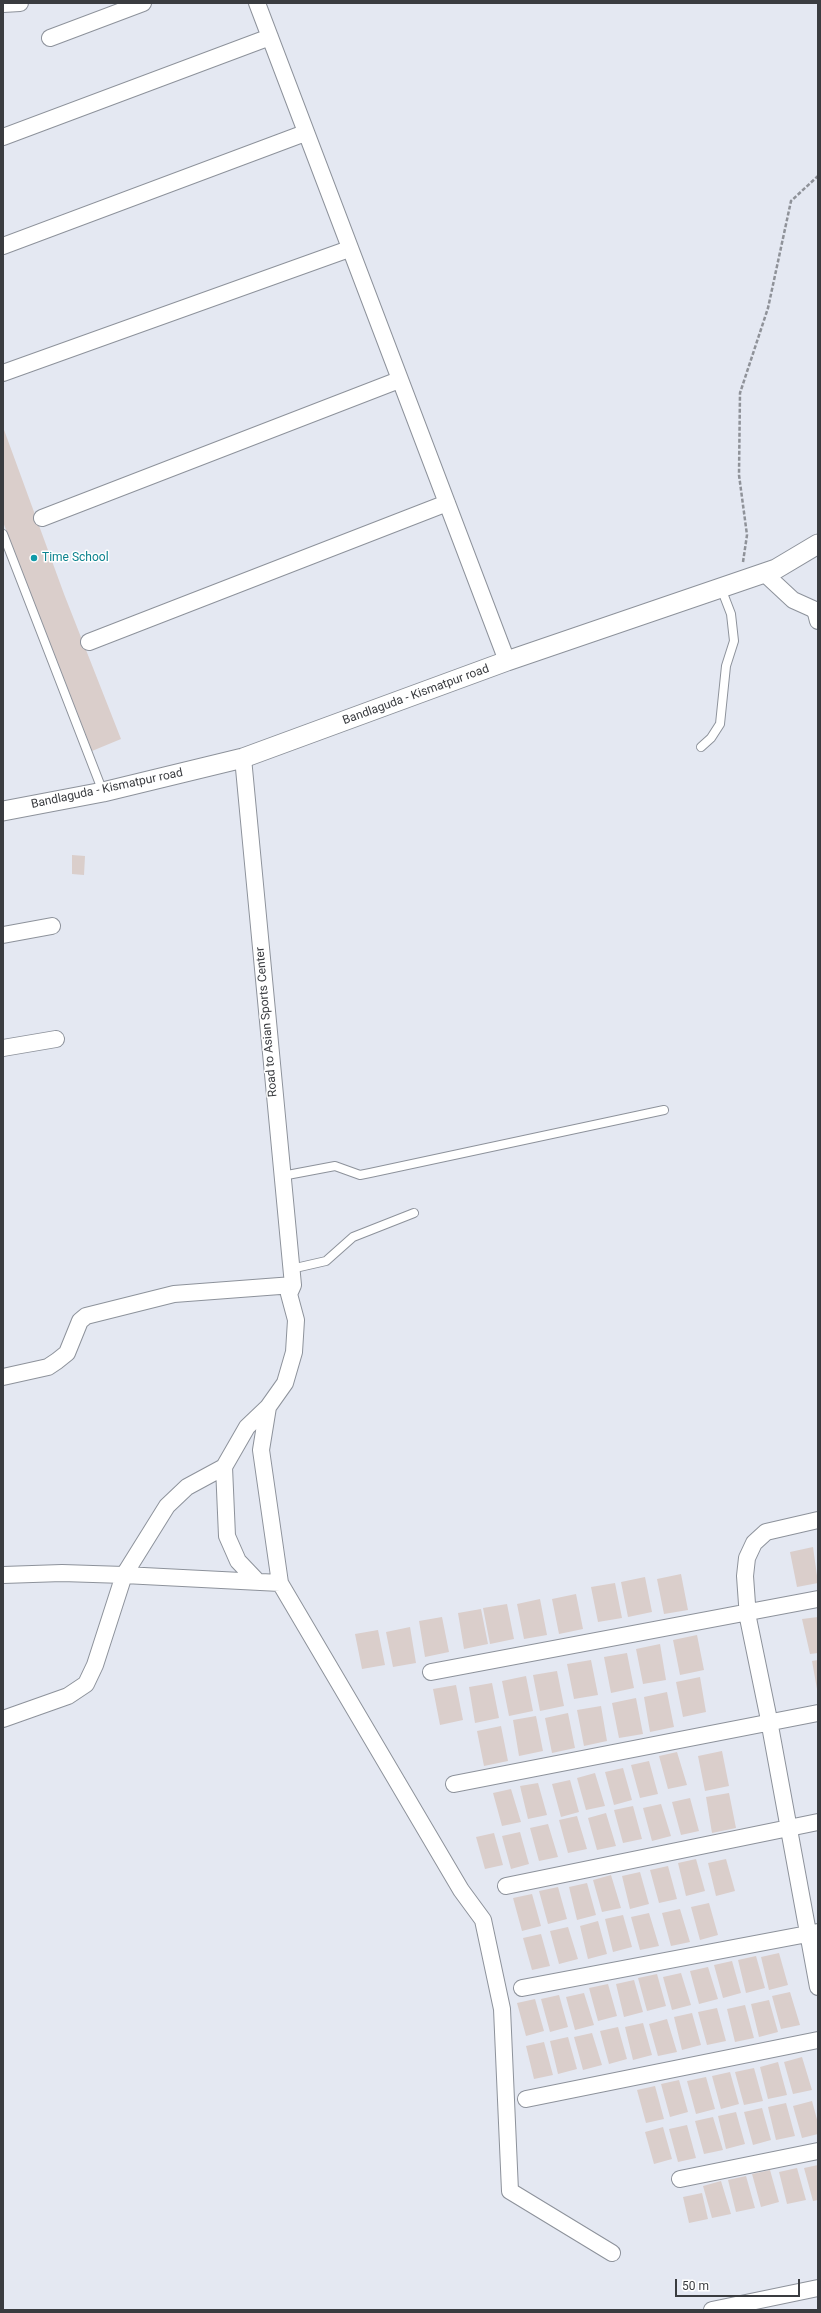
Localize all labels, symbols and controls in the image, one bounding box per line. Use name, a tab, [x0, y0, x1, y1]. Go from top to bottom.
place label: Time School	[42, 551, 109, 565]
marker: Time School	[29, 553, 39, 563]
street label: Bandlaguda - Kismatpur road	[341, 662, 491, 728]
street label: Bandlaguda - Kismatpur road	[30, 766, 184, 812]
street label: Road to Asian Sports Center	[253, 946, 281, 1098]
scale bar	[677, 2271, 802, 2297]
text: 50 m	[682, 2279, 709, 2293]

